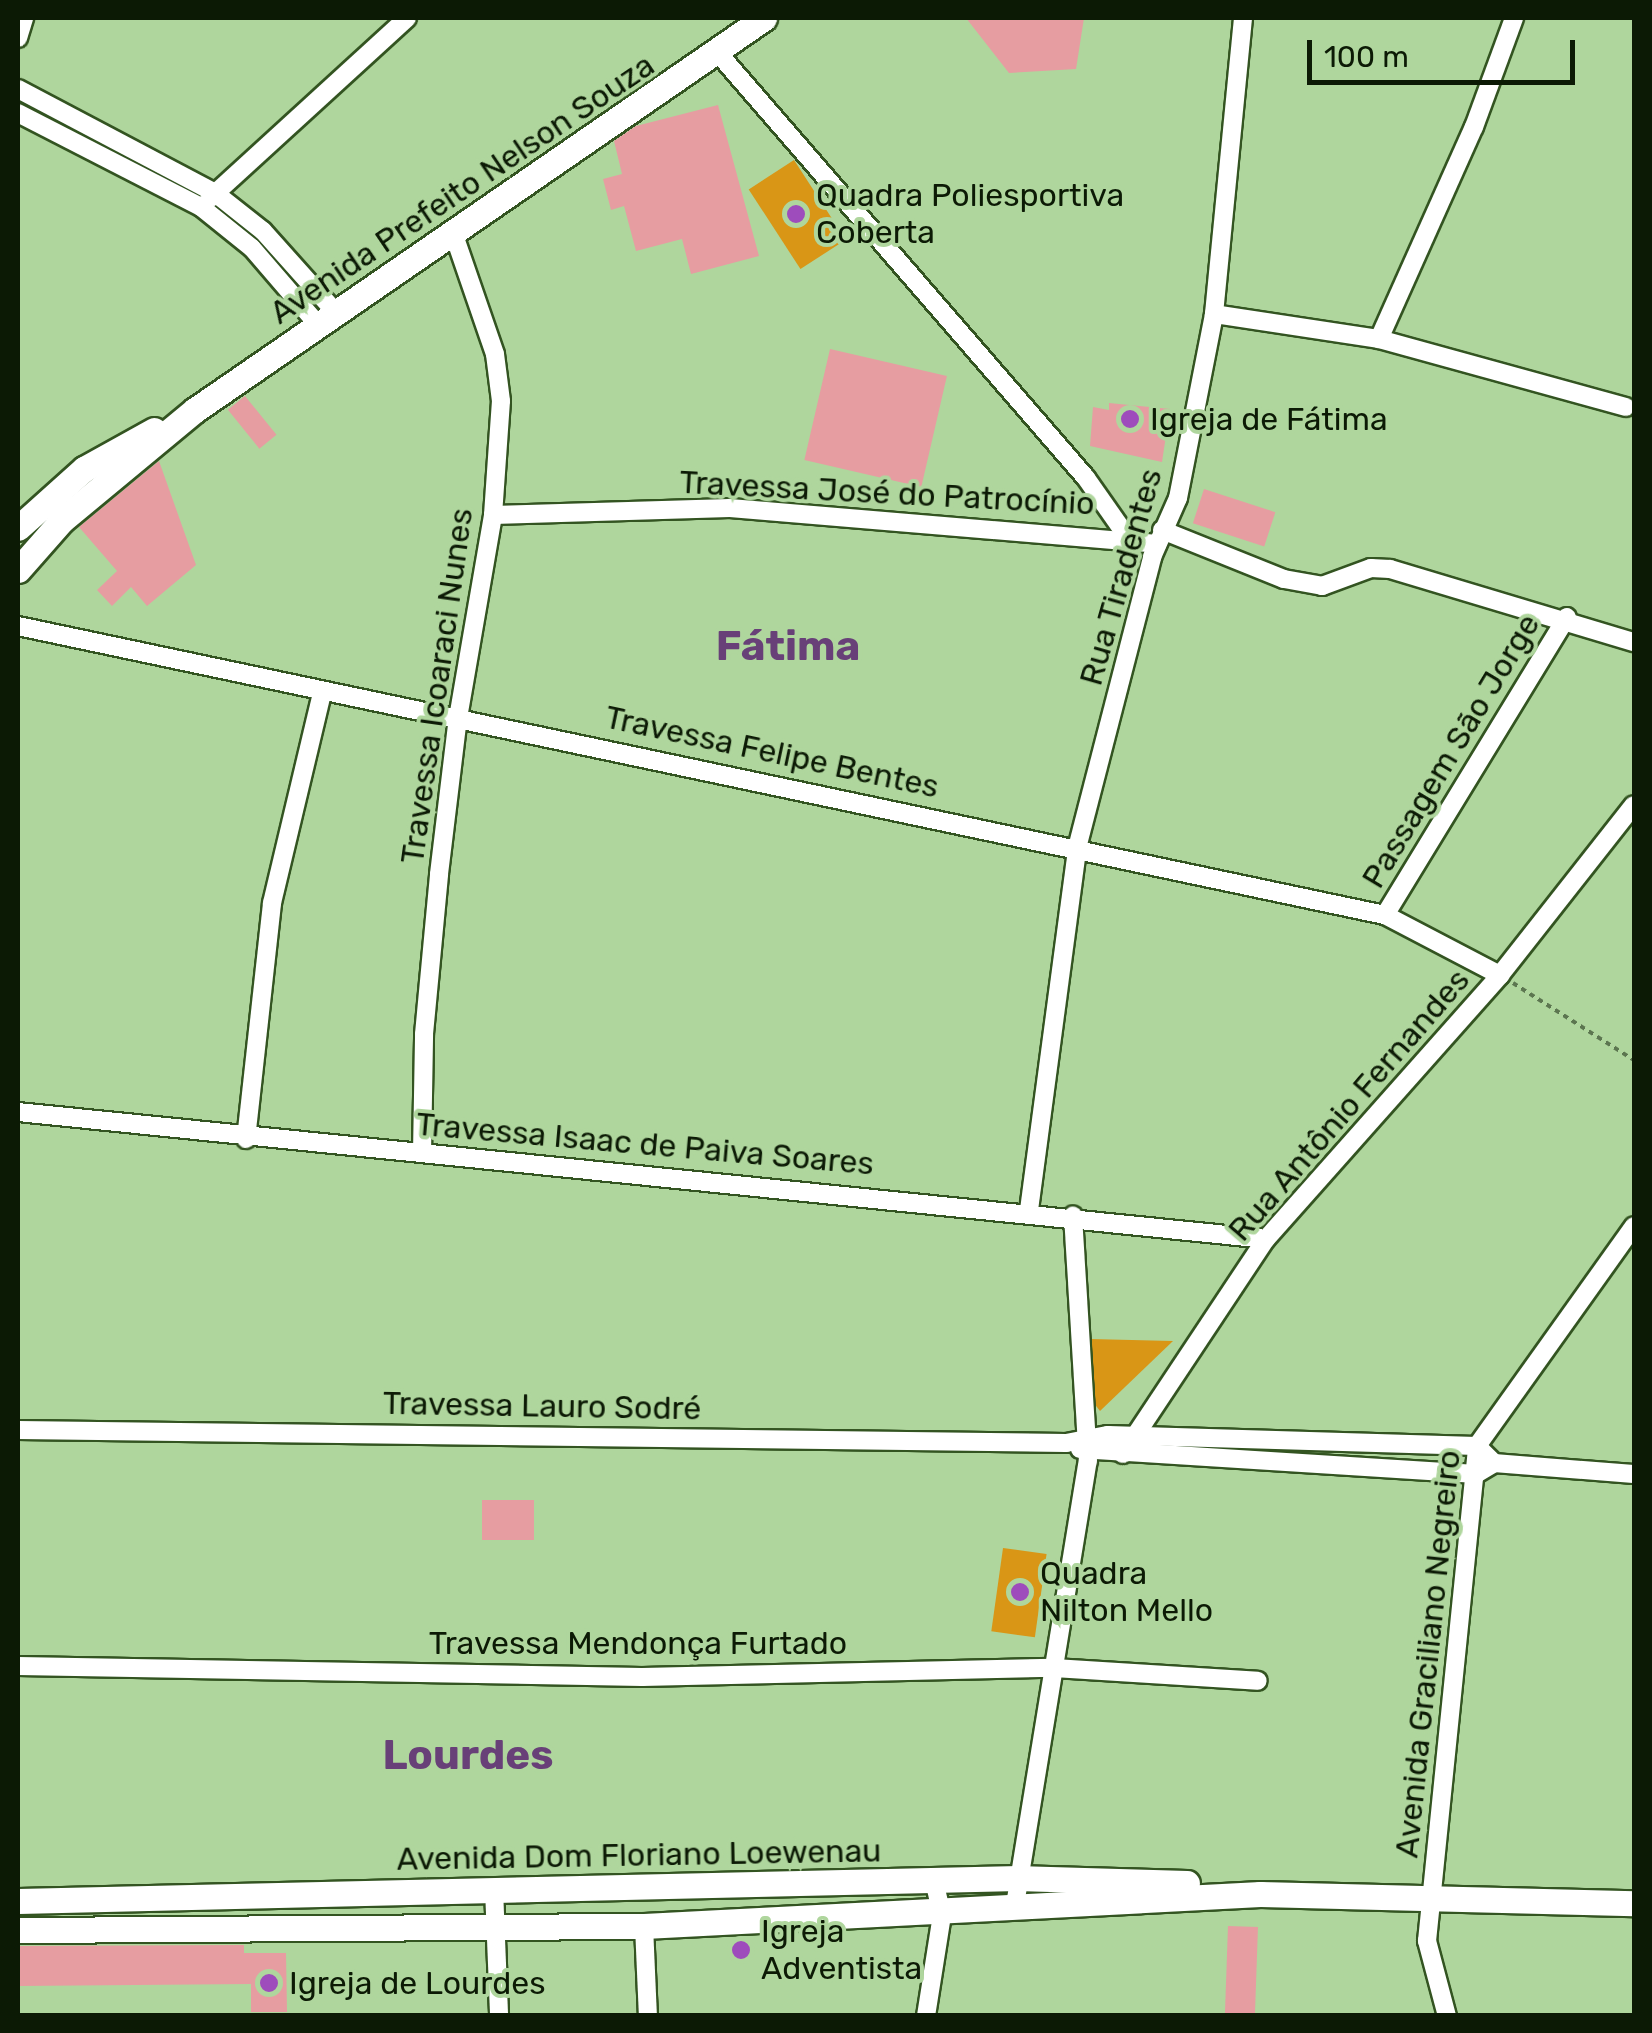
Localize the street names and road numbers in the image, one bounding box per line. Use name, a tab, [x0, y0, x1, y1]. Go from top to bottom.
street label: Avenida Prefeito Nelson Souza	[263, 46, 661, 332]
street label: Travessa José do Patrocínio	[678, 463, 1096, 523]
street label: Rua Tiradentes	[1072, 464, 1170, 690]
street label: Travessa Icoaraci Nunes	[393, 506, 481, 866]
street label: Passagem São Jorge	[1354, 607, 1548, 895]
street label: Travessa Felipe Bentes	[602, 698, 942, 806]
street label: Rua Antônio Fernandes	[1220, 961, 1478, 1249]
street label: Travessa Isaac de Paiva Soares	[415, 1105, 875, 1183]
street label: Travessa Lauro Sodré	[382, 1384, 702, 1428]
street label: Avenida Graciliano Negreiro	[1387, 1448, 1469, 1860]
street label: Travessa Mendonça Furtado	[429, 1624, 847, 1662]
street label: Avenida Dom Floriano Loewenau	[396, 1832, 882, 1878]

